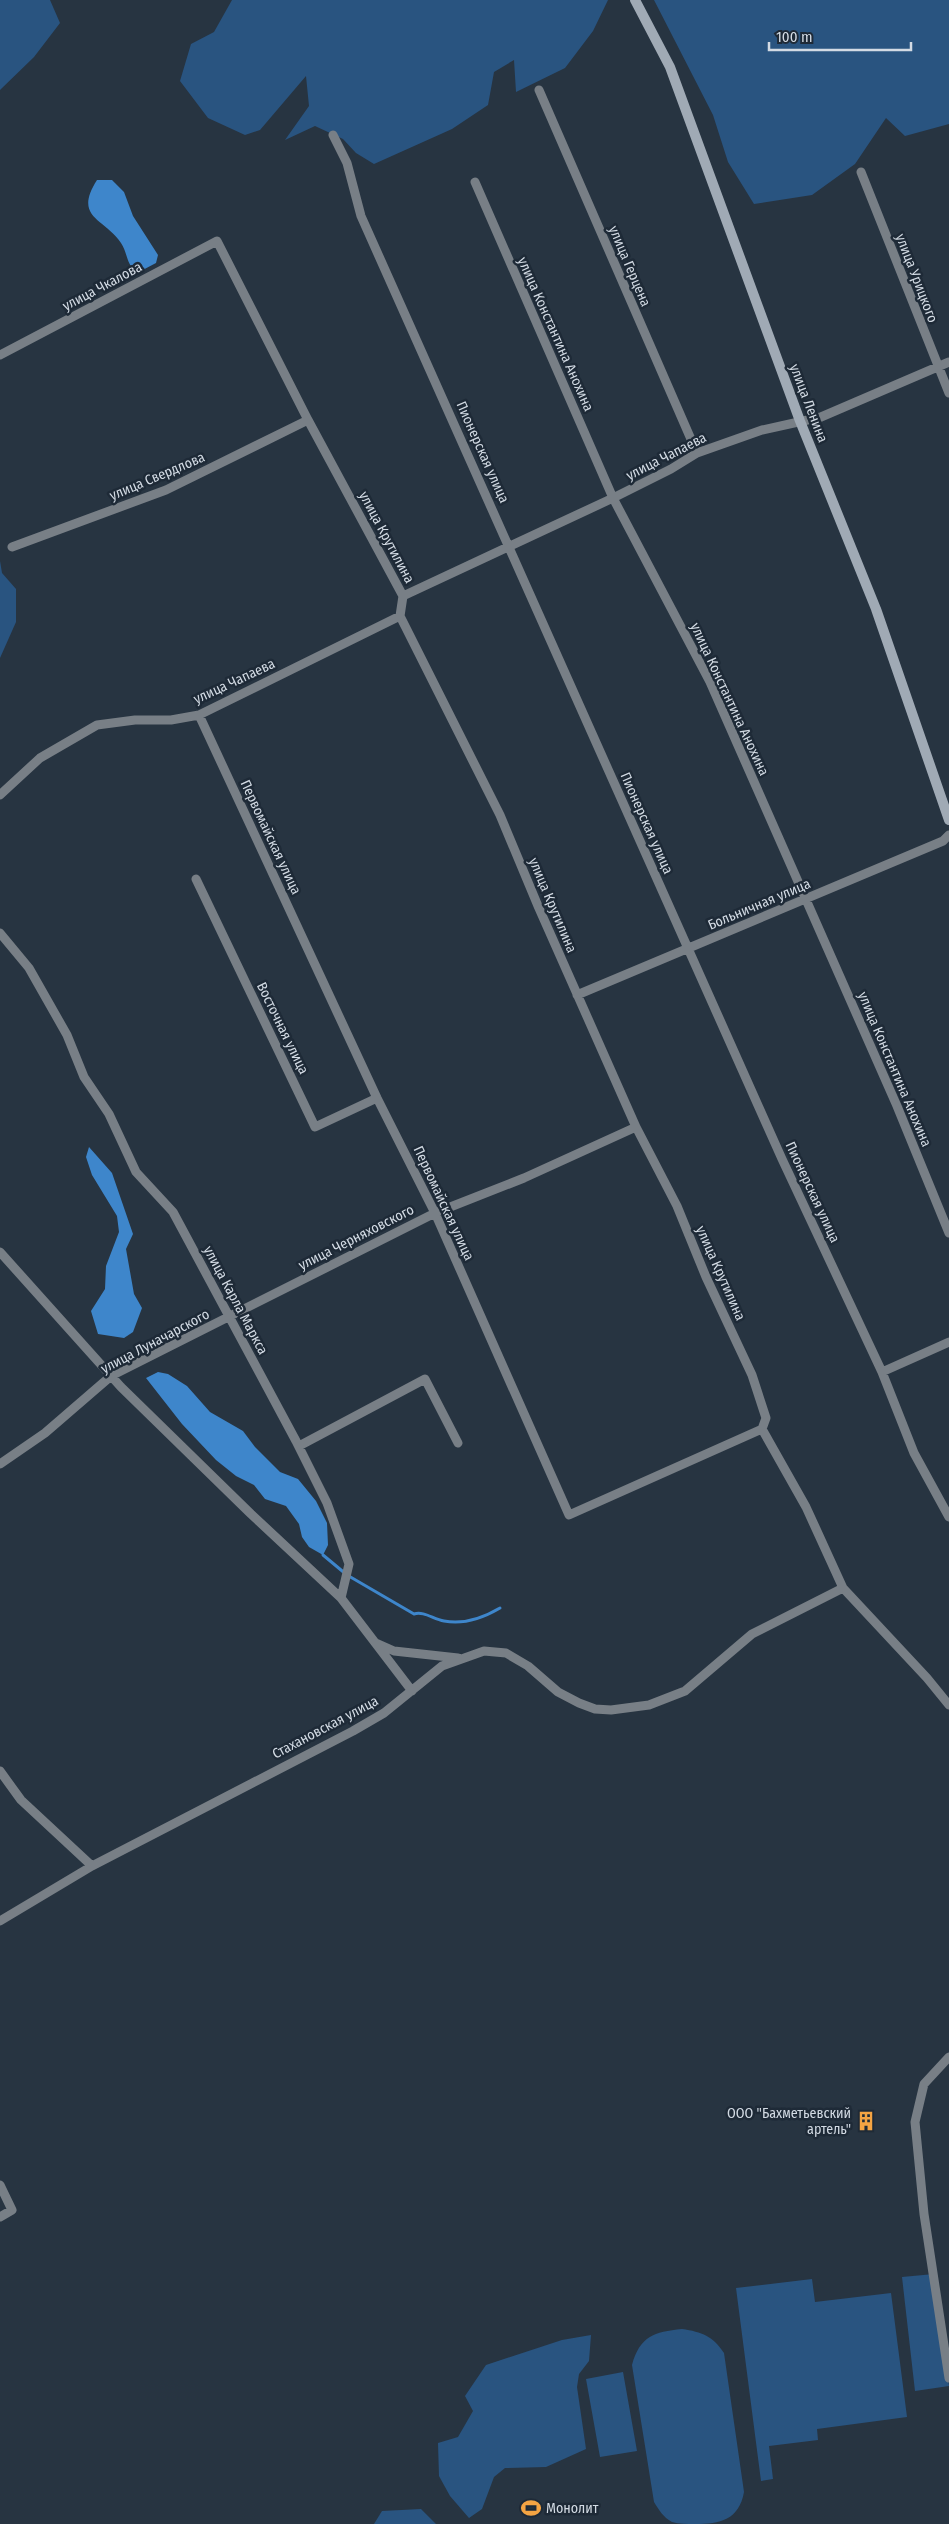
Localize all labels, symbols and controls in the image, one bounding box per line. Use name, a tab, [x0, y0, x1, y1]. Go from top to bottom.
scale bar	[769, 20, 912, 52]
text: 100 m	[776, 28, 813, 46]
street label: улица Герцена	[605, 223, 654, 309]
street label: улица Урицкого	[892, 231, 941, 325]
street label: улица Константина Анохина	[514, 255, 597, 414]
street label: улица Чкалова	[60, 258, 145, 315]
street label: улица Ленина	[786, 361, 831, 445]
street label: Пионерская улица	[452, 399, 513, 506]
street label: улица Чапаева	[623, 429, 709, 484]
street label: улица Свердлова	[107, 449, 208, 504]
street label: улица Крутилина	[355, 488, 418, 586]
street label: улица Константина Анохина	[687, 620, 773, 779]
street label: улица Чапаева	[191, 655, 278, 708]
street label: Пионерская улица	[616, 770, 677, 877]
street label: Первомайская улица	[237, 777, 305, 897]
street label: улица Крутилина	[525, 855, 580, 955]
street label: Больничная улица	[705, 875, 813, 934]
street label: Восточная улица	[253, 979, 312, 1077]
street label: улица Константина Анохина	[854, 989, 935, 1149]
street label: Пионерская улица	[782, 1139, 843, 1246]
street label: Первомайская улица	[410, 1143, 478, 1263]
street label: улица Черняховского	[296, 1201, 417, 1274]
street label: улица Крутилина	[692, 1223, 749, 1323]
street label: улица Карла Маркса	[200, 1243, 271, 1358]
street label: улица Луначарского	[98, 1306, 212, 1377]
street label: Стахановская улица	[269, 1692, 381, 1763]
place label: ООО "Бахметьевский артель"	[727, 2105, 851, 2138]
building icon: ООО "Бахметьевский артель"	[855, 2110, 877, 2132]
sports icon: Монолит	[520, 2497, 542, 2519]
place label: Монолит	[546, 2500, 599, 2517]

